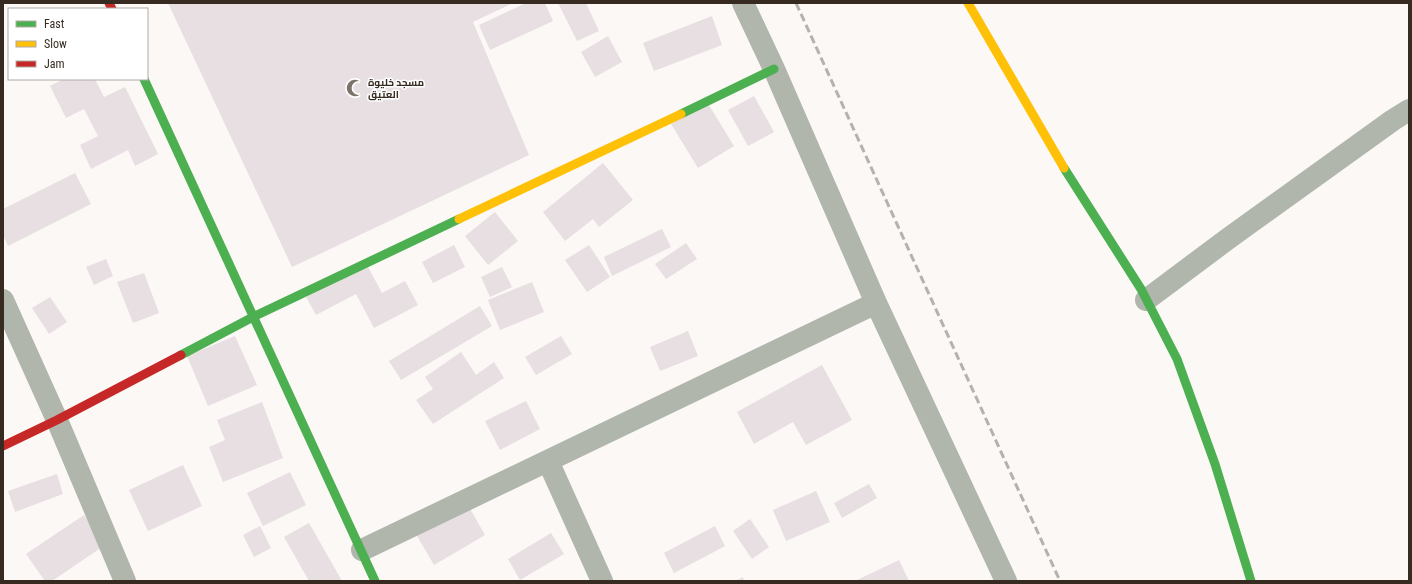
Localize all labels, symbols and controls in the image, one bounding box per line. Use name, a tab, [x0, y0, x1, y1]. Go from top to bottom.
legend	[8, 8, 148, 80]
text: Fast	[44, 17, 65, 31]
text: Slow	[44, 37, 67, 51]
text: Jam	[44, 57, 65, 71]
place label: مسجد خليوة العتيق	[368, 77, 424, 101]
mosque icon: مسجد خليوة العتيق	[345, 78, 365, 98]

